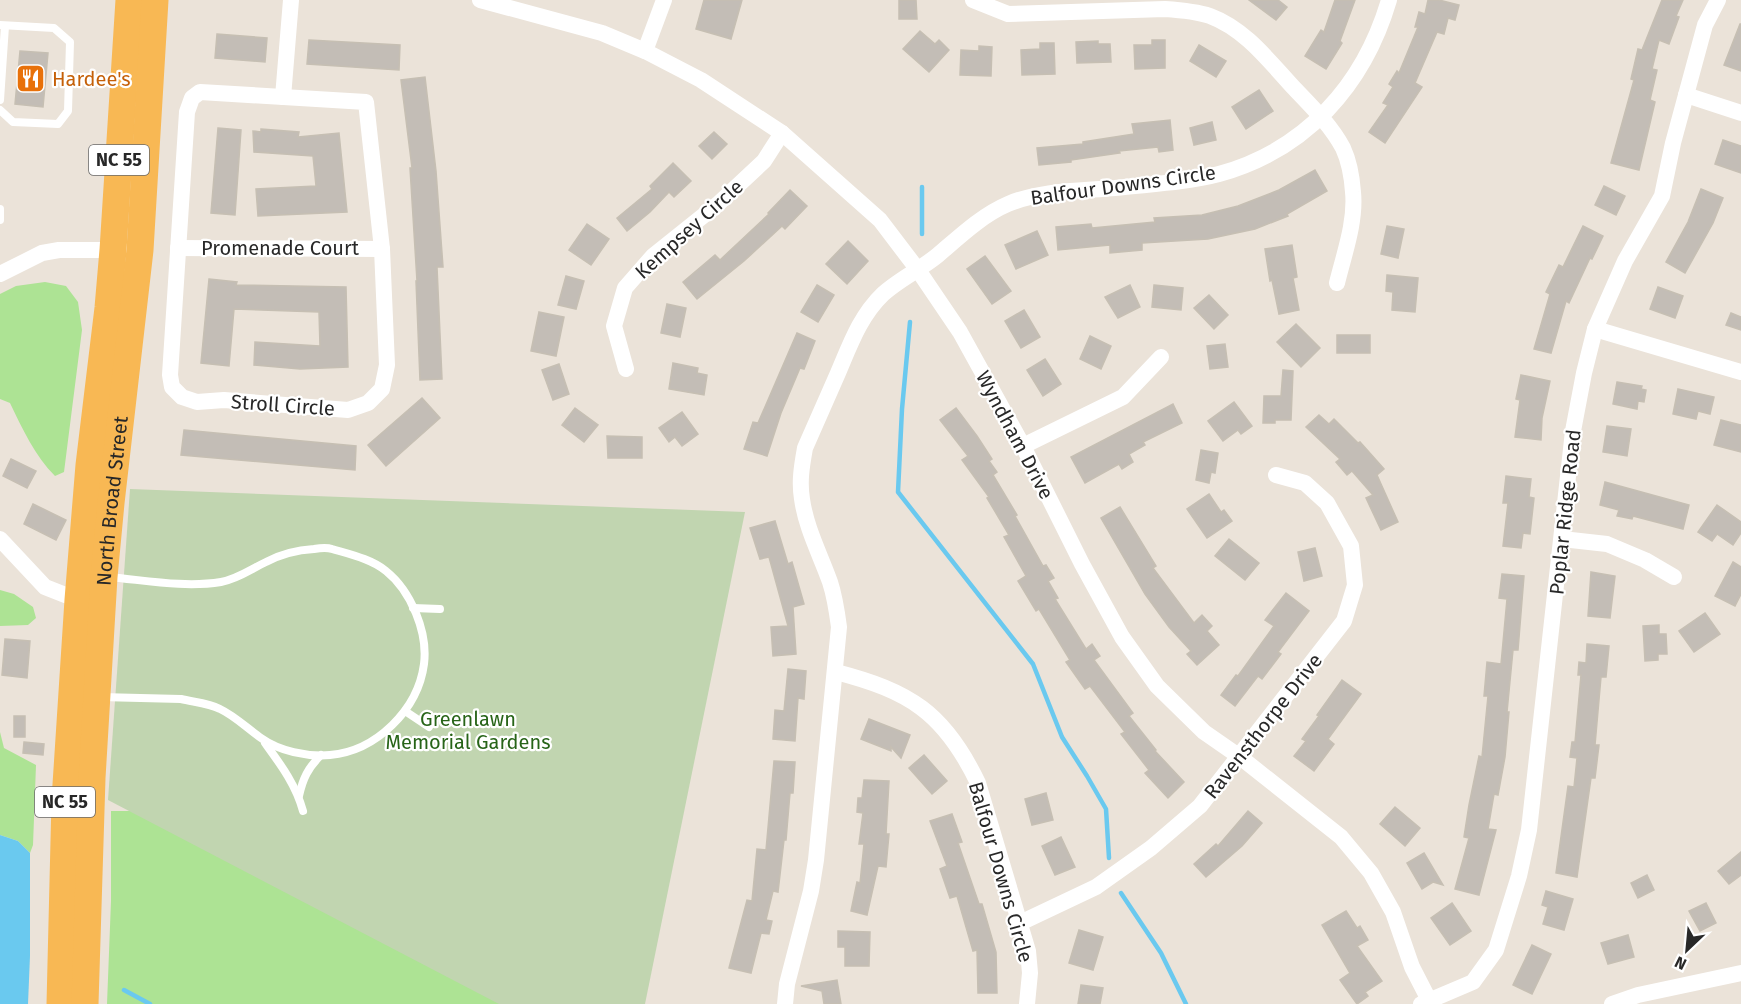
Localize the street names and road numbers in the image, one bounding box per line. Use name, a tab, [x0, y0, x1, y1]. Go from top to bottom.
road number: NC 55	[89, 145, 149, 175]
street label: Balfour Downs Circle	[1029, 160, 1217, 210]
street label: Kempsey Circle	[630, 174, 748, 284]
street label: Promenade Court	[201, 236, 360, 260]
street label: Wyndham Drive	[971, 367, 1059, 503]
street label: Stroll Circle	[230, 389, 336, 421]
street label: North Broad Street	[91, 414, 133, 586]
street label: Poplar Ridge Road	[1544, 428, 1586, 596]
street label: Ravensthorpe Drive	[1199, 649, 1327, 803]
street label: Balfour Downs Circle	[964, 779, 1038, 965]
road number: NC 55	[35, 787, 95, 817]

